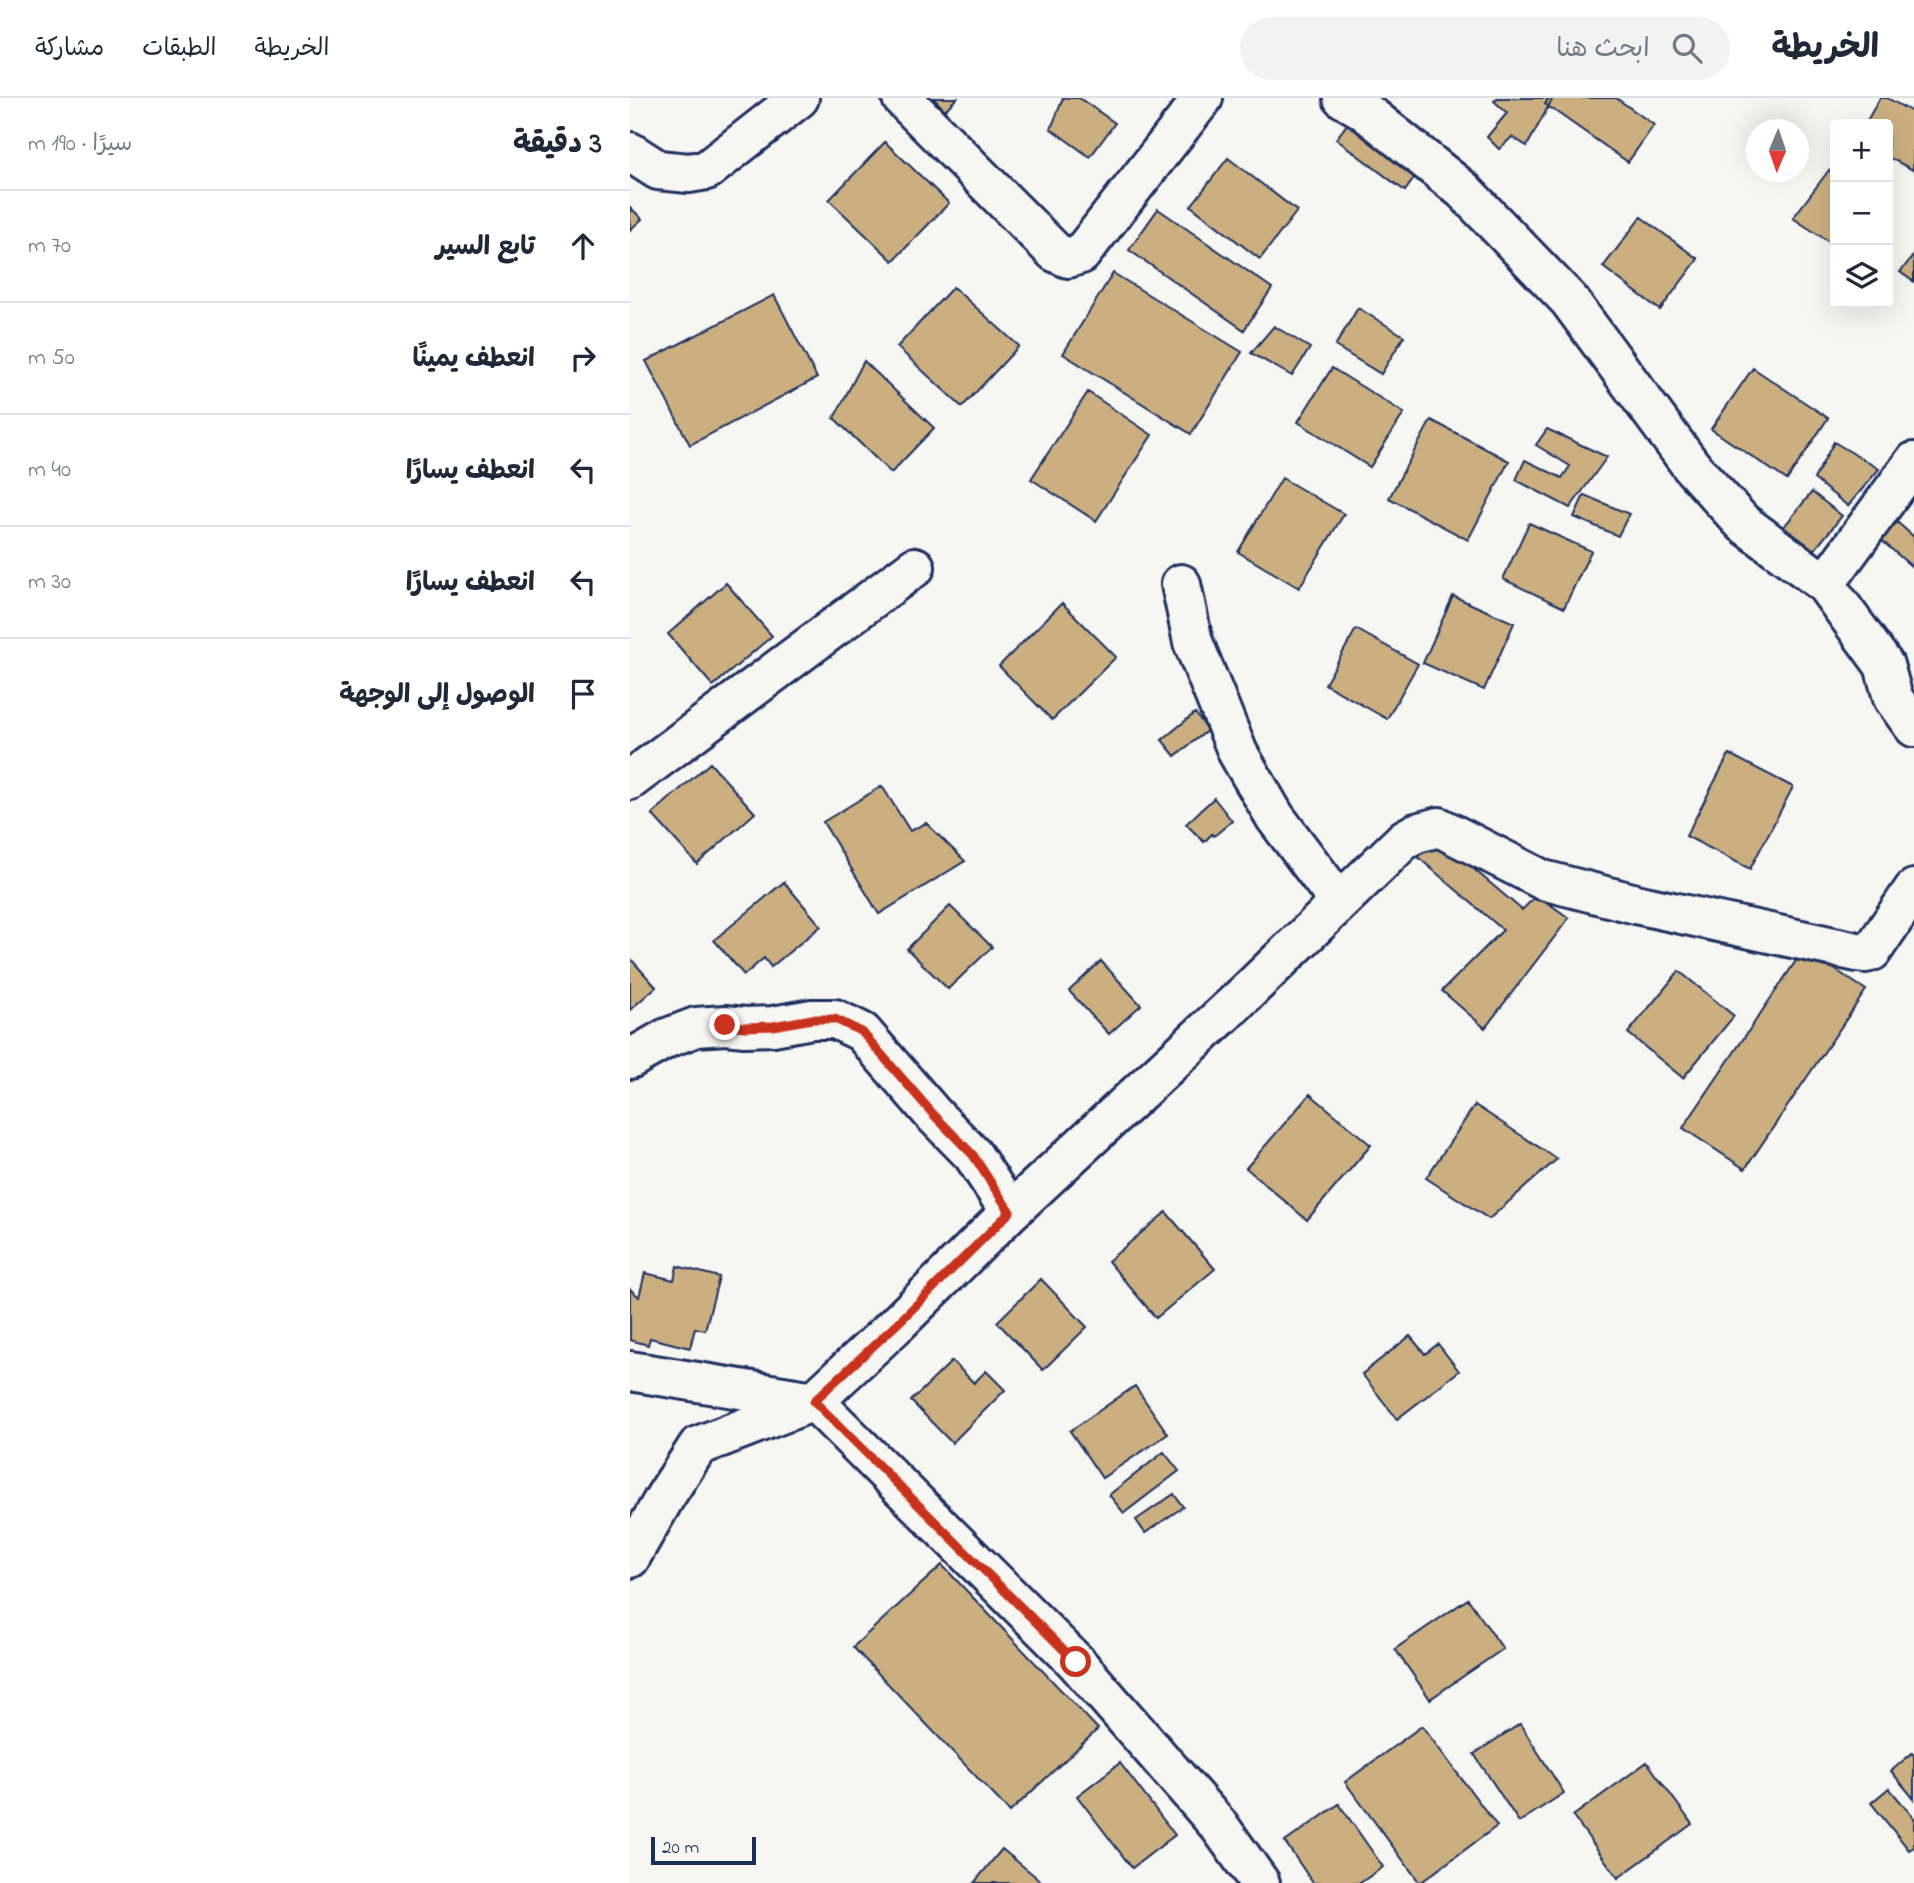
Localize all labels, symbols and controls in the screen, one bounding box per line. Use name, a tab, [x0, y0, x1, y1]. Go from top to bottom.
search box	[1240, 17, 1730, 80]
text: الخريطة	[1772, 25, 1879, 73]
icon: search	[1668, 29, 1706, 67]
text: ابحث هنا	[1556, 31, 1650, 69]
text: مشاركة	[35, 32, 104, 67]
text: الطبقات	[142, 32, 217, 67]
text: الخريطة	[255, 32, 329, 67]
north arrow	[1746, 119, 1809, 182]
map controls	[1830, 119, 1893, 308]
button: +	[1830, 119, 1893, 182]
text: 3 دقيقة	[513, 123, 602, 167]
text: سيرًا · 190 m	[28, 128, 132, 161]
button: −	[1830, 182, 1893, 245]
icon: ahead	[564, 227, 602, 265]
text: تابع السير	[436, 229, 535, 267]
text: 70 m	[28, 230, 71, 263]
button: layers	[1830, 245, 1893, 308]
icon: right	[564, 339, 602, 377]
text: انعطف يمينًا	[412, 341, 535, 379]
text: 50 m	[28, 342, 75, 375]
icon: left	[564, 451, 602, 489]
text: انعطف يسارًا	[406, 453, 535, 491]
text: 40 m	[28, 454, 71, 487]
icon: left	[564, 563, 602, 601]
text: انعطف يسارًا	[406, 565, 535, 603]
text: 30 m	[28, 566, 71, 599]
icon: arrive	[564, 675, 602, 713]
text: الوصول إلى الوجهة	[339, 677, 535, 715]
route end	[709, 1009, 740, 1040]
route start	[1060, 1646, 1091, 1677]
scale bar	[651, 1834, 756, 1866]
text: 20 m	[662, 1835, 699, 1862]

